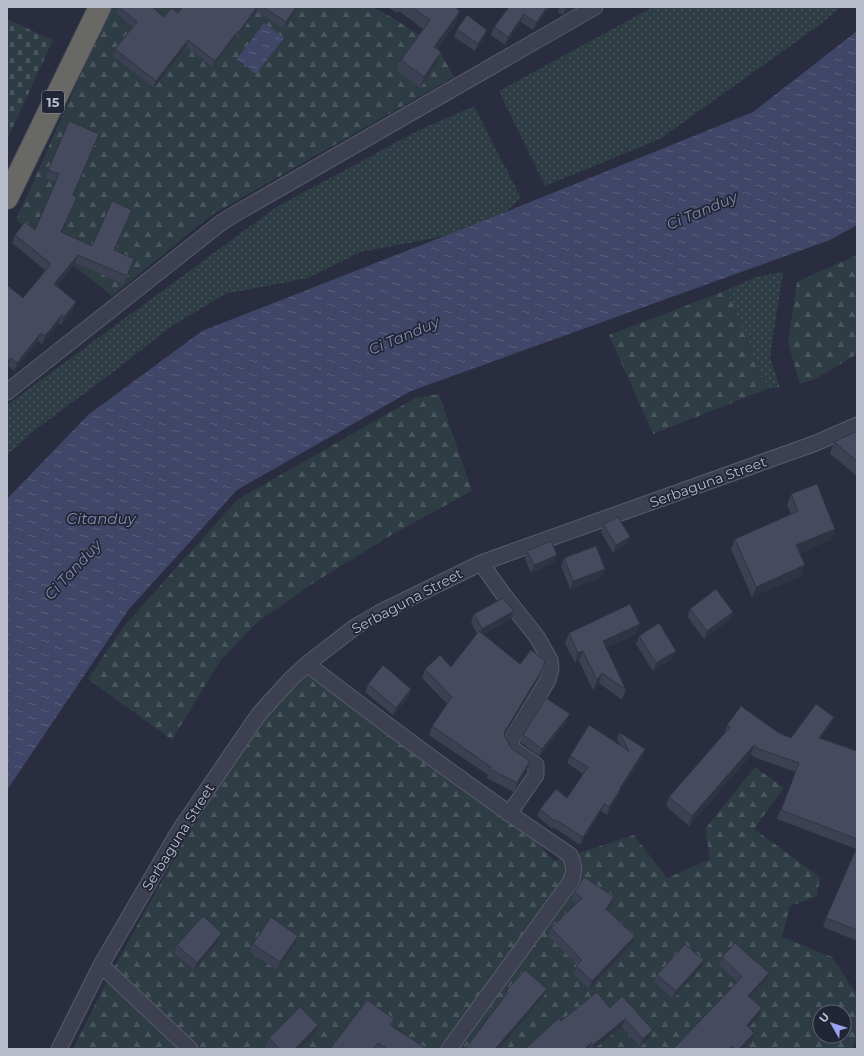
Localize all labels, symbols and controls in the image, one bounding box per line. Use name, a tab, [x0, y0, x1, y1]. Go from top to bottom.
road number: 15	[42, 91, 64, 113]
water label: Ci Tanduy	[663, 187, 741, 234]
water label: Ci Tanduy	[365, 312, 443, 359]
street label: Serbaguna Street	[647, 452, 769, 511]
water label: Citanduy	[66, 509, 136, 528]
water label: Ci Tanduy	[40, 535, 106, 604]
street label: Serbaguna Street	[348, 564, 466, 638]
street label: Serbaguna Street	[138, 780, 218, 894]
north arrow	[812, 1004, 852, 1044]
text: U	[816, 1010, 832, 1025]

